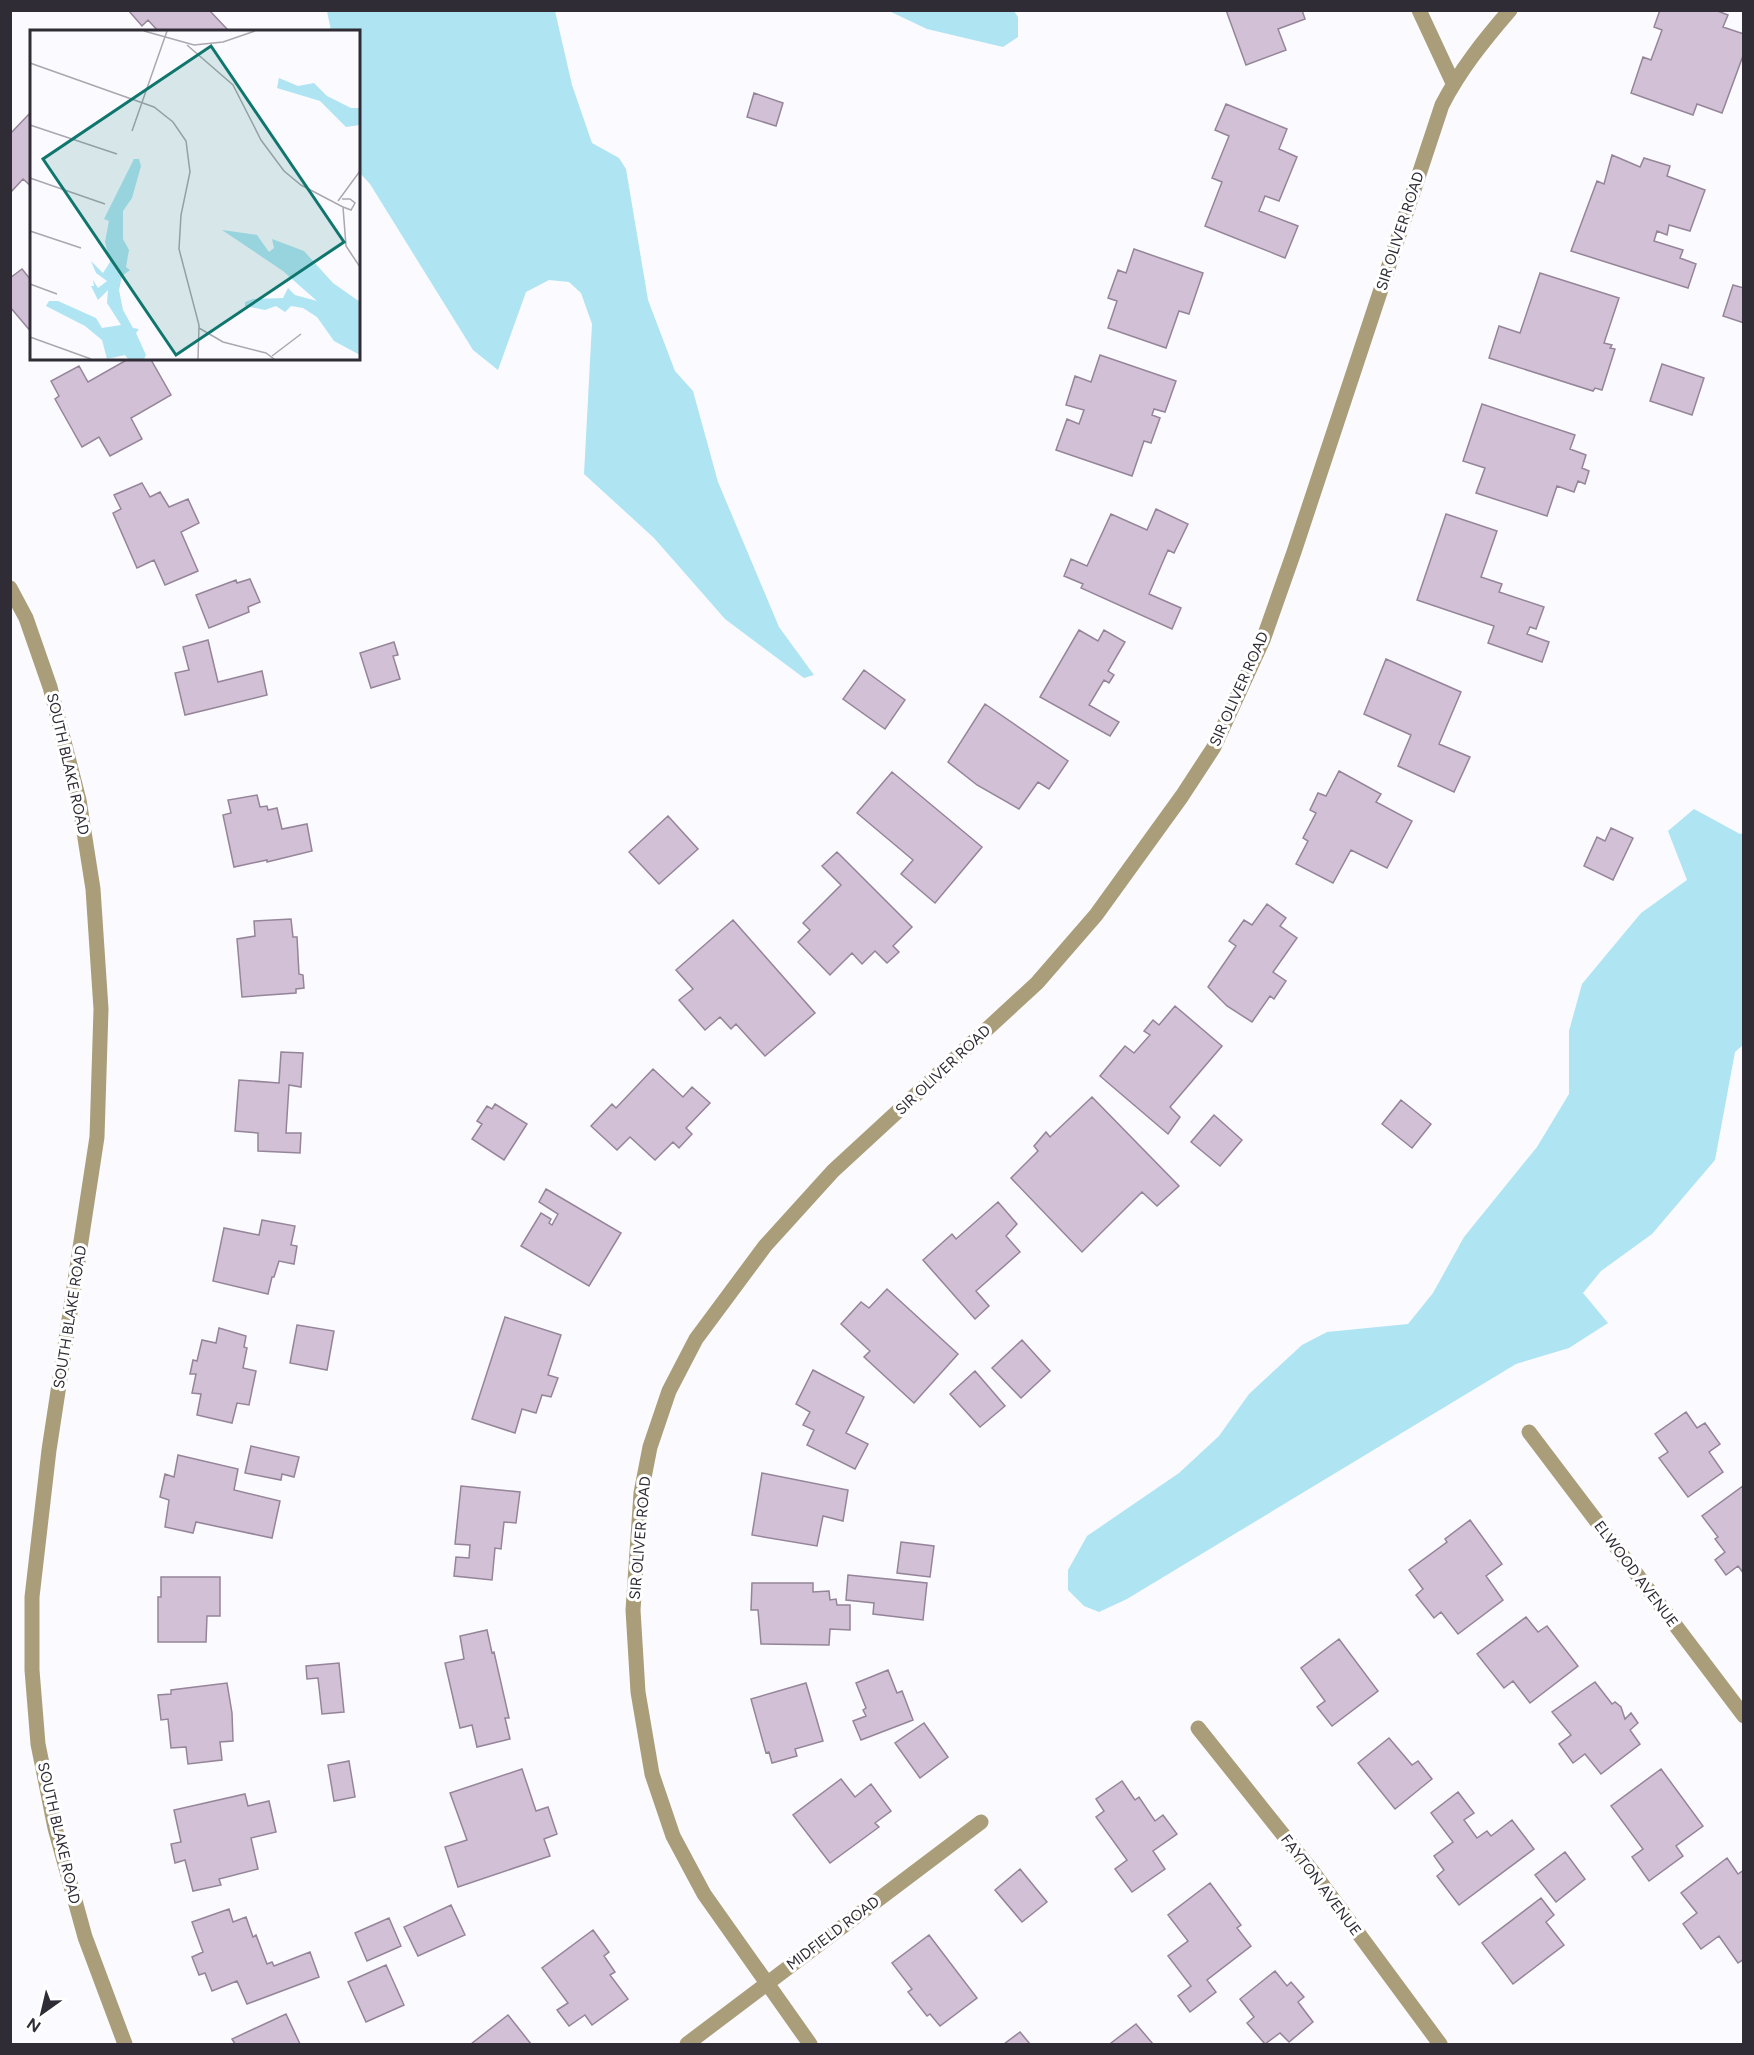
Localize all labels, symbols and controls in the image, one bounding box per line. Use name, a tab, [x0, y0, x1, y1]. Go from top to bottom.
inset map	[30, 30, 360, 360]
street label: SIR OLIVER ROAD	[1372, 169, 1428, 293]
street label: SIR OLIVER ROAD	[1206, 629, 1272, 749]
street label: SOUTH BLAKE ROAD	[43, 691, 93, 837]
street label: SIR OLIVER ROAD	[892, 1021, 994, 1119]
street label: SOUTH BLAKE ROAD	[50, 1244, 90, 1390]
street label: SIR OLIVER ROAD	[626, 1476, 654, 1600]
street label: ELWOOD AVENUE	[1590, 1517, 1682, 1631]
street label: SOUTH BLAKE ROAD	[34, 1760, 84, 1906]
street label: FAYTON AVENUE	[1277, 1831, 1365, 1939]
street label: MIDFIELD ROAD	[783, 1892, 883, 1974]
north arrow	[12, 1983, 72, 2043]
text: N	[23, 2014, 44, 2036]

